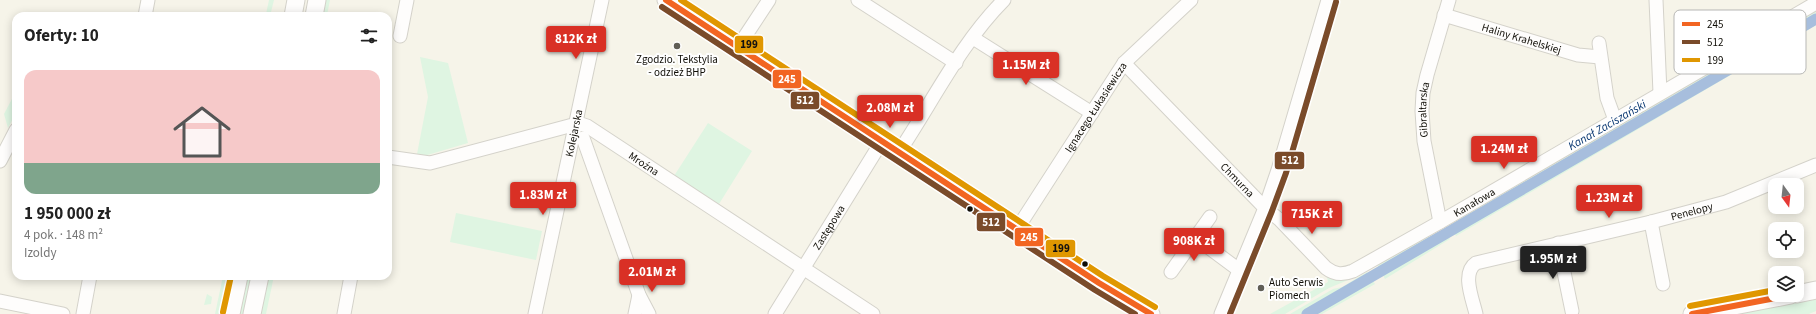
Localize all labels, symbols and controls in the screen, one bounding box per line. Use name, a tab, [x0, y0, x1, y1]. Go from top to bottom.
legend	[1674, 10, 1806, 74]
text: 245	[1707, 17, 1723, 32]
street label: Haliny Krahelskiej	[1480, 20, 1563, 58]
text: Oferty: 10	[24, 24, 99, 48]
icon: filters	[358, 25, 380, 47]
pin: 812K zł	[539, 26, 613, 60]
text: 812K zł	[555, 30, 597, 48]
line badge: 199	[734, 35, 764, 54]
text: 512	[1707, 35, 1723, 50]
text: 199	[740, 37, 758, 52]
marker: Zgodzio. Tekstylia - odzież BHP	[672, 41, 682, 51]
place label: Zgodzio. Tekstylia - odzież BHP	[636, 52, 718, 80]
pin: 1.15M zł	[985, 52, 1067, 86]
text: 199	[1707, 53, 1723, 68]
text: 1.15M zł	[1002, 56, 1050, 74]
street label: Ignacego Łukasiewicza	[1061, 59, 1131, 155]
line badge: 245	[772, 69, 802, 89]
text: 245	[778, 72, 796, 87]
street label: Gibraltarska	[1415, 80, 1433, 138]
line badge: 512	[790, 91, 820, 110]
text: 512	[796, 93, 814, 108]
pin: 2.08M zł	[849, 95, 931, 129]
icon: home	[166, 96, 238, 168]
water label: Kanał Zaciszański	[1565, 96, 1650, 155]
text: 2.08M zł	[866, 99, 914, 117]
street label: Kolejarska	[562, 108, 586, 158]
pin: 1.24M zł	[1463, 136, 1545, 170]
text: 1.24M zł	[1480, 140, 1528, 158]
street label: Mroźna	[625, 148, 662, 179]
line badge: 512	[1274, 151, 1305, 170]
text: 512	[1281, 153, 1299, 168]
street label: Chmurna	[1217, 160, 1258, 201]
north arrow	[1768, 178, 1804, 214]
map controls	[1768, 178, 1804, 302]
pin: 1.83M zł	[502, 182, 584, 216]
street label: Kanałowa	[1451, 184, 1498, 221]
pin: 1.23M zł	[1568, 185, 1650, 219]
text: 1.83M zł	[519, 186, 567, 204]
text: 1.23M zł	[1585, 189, 1633, 207]
street label: Penelopy	[1669, 199, 1714, 224]
pin: 715K zł	[1275, 201, 1349, 235]
text: 1 950 000 zł	[24, 202, 111, 226]
street label: Zastępowa	[810, 202, 849, 253]
unlabelled marker	[965, 204, 975, 214]
text: 715K zł	[1291, 205, 1333, 223]
line badge: 512	[976, 212, 1006, 232]
text: 512	[982, 215, 1000, 230]
button: locate	[1768, 222, 1804, 258]
text: 4 pok. · 148 m²	[24, 226, 103, 244]
line badge: 245	[1014, 227, 1044, 247]
pin: 908K zł	[1157, 228, 1231, 262]
text: 245	[1020, 230, 1038, 245]
text: 908K zł	[1173, 232, 1215, 250]
line badge: 199	[1045, 239, 1076, 258]
text: 199	[1052, 241, 1070, 256]
text: Izoldy	[24, 244, 56, 262]
pin: 1.95M zł	[1512, 246, 1594, 280]
text: 1.95M zł	[1529, 250, 1577, 268]
pin: 2.01M zł	[611, 259, 693, 293]
unlabelled marker	[1080, 259, 1090, 269]
text: 2.01M zł	[628, 263, 676, 281]
button: layers	[1768, 266, 1804, 302]
place label: Auto Serwis Piomech	[1269, 275, 1324, 303]
marker: Auto Serwis Piomech	[1256, 283, 1266, 293]

